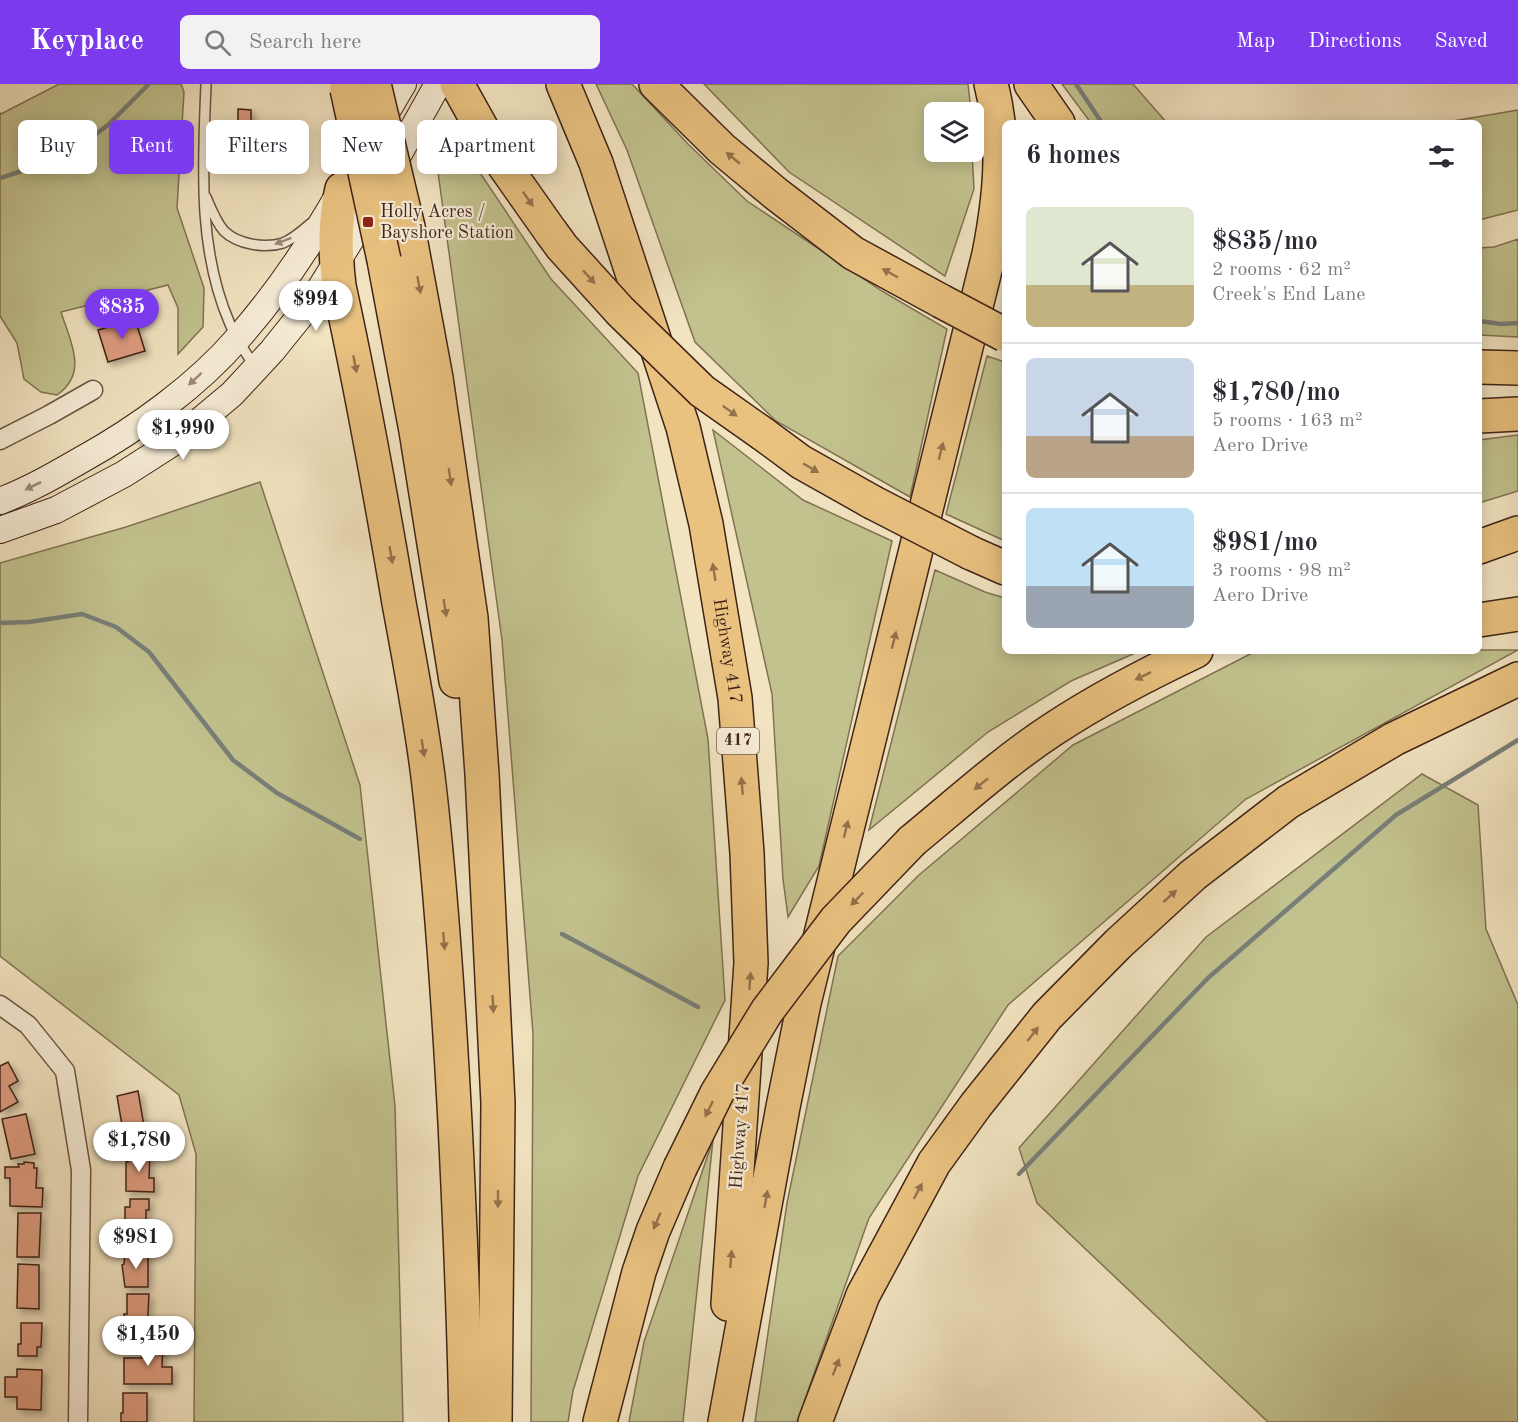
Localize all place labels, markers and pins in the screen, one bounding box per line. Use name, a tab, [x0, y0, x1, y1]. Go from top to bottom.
place label: Holly Acres / Bayshore Station	[380, 203, 514, 242]
marker: Holly Acres / Bayshore Station	[361, 215, 375, 229]
pin: $994	[280, 281, 352, 332]
pin: $835	[86, 289, 158, 340]
pin: $1,990	[134, 410, 232, 461]
pin: $1,780	[90, 1122, 188, 1173]
pin: $981	[100, 1219, 172, 1270]
pin: $1,450	[99, 1316, 197, 1367]

